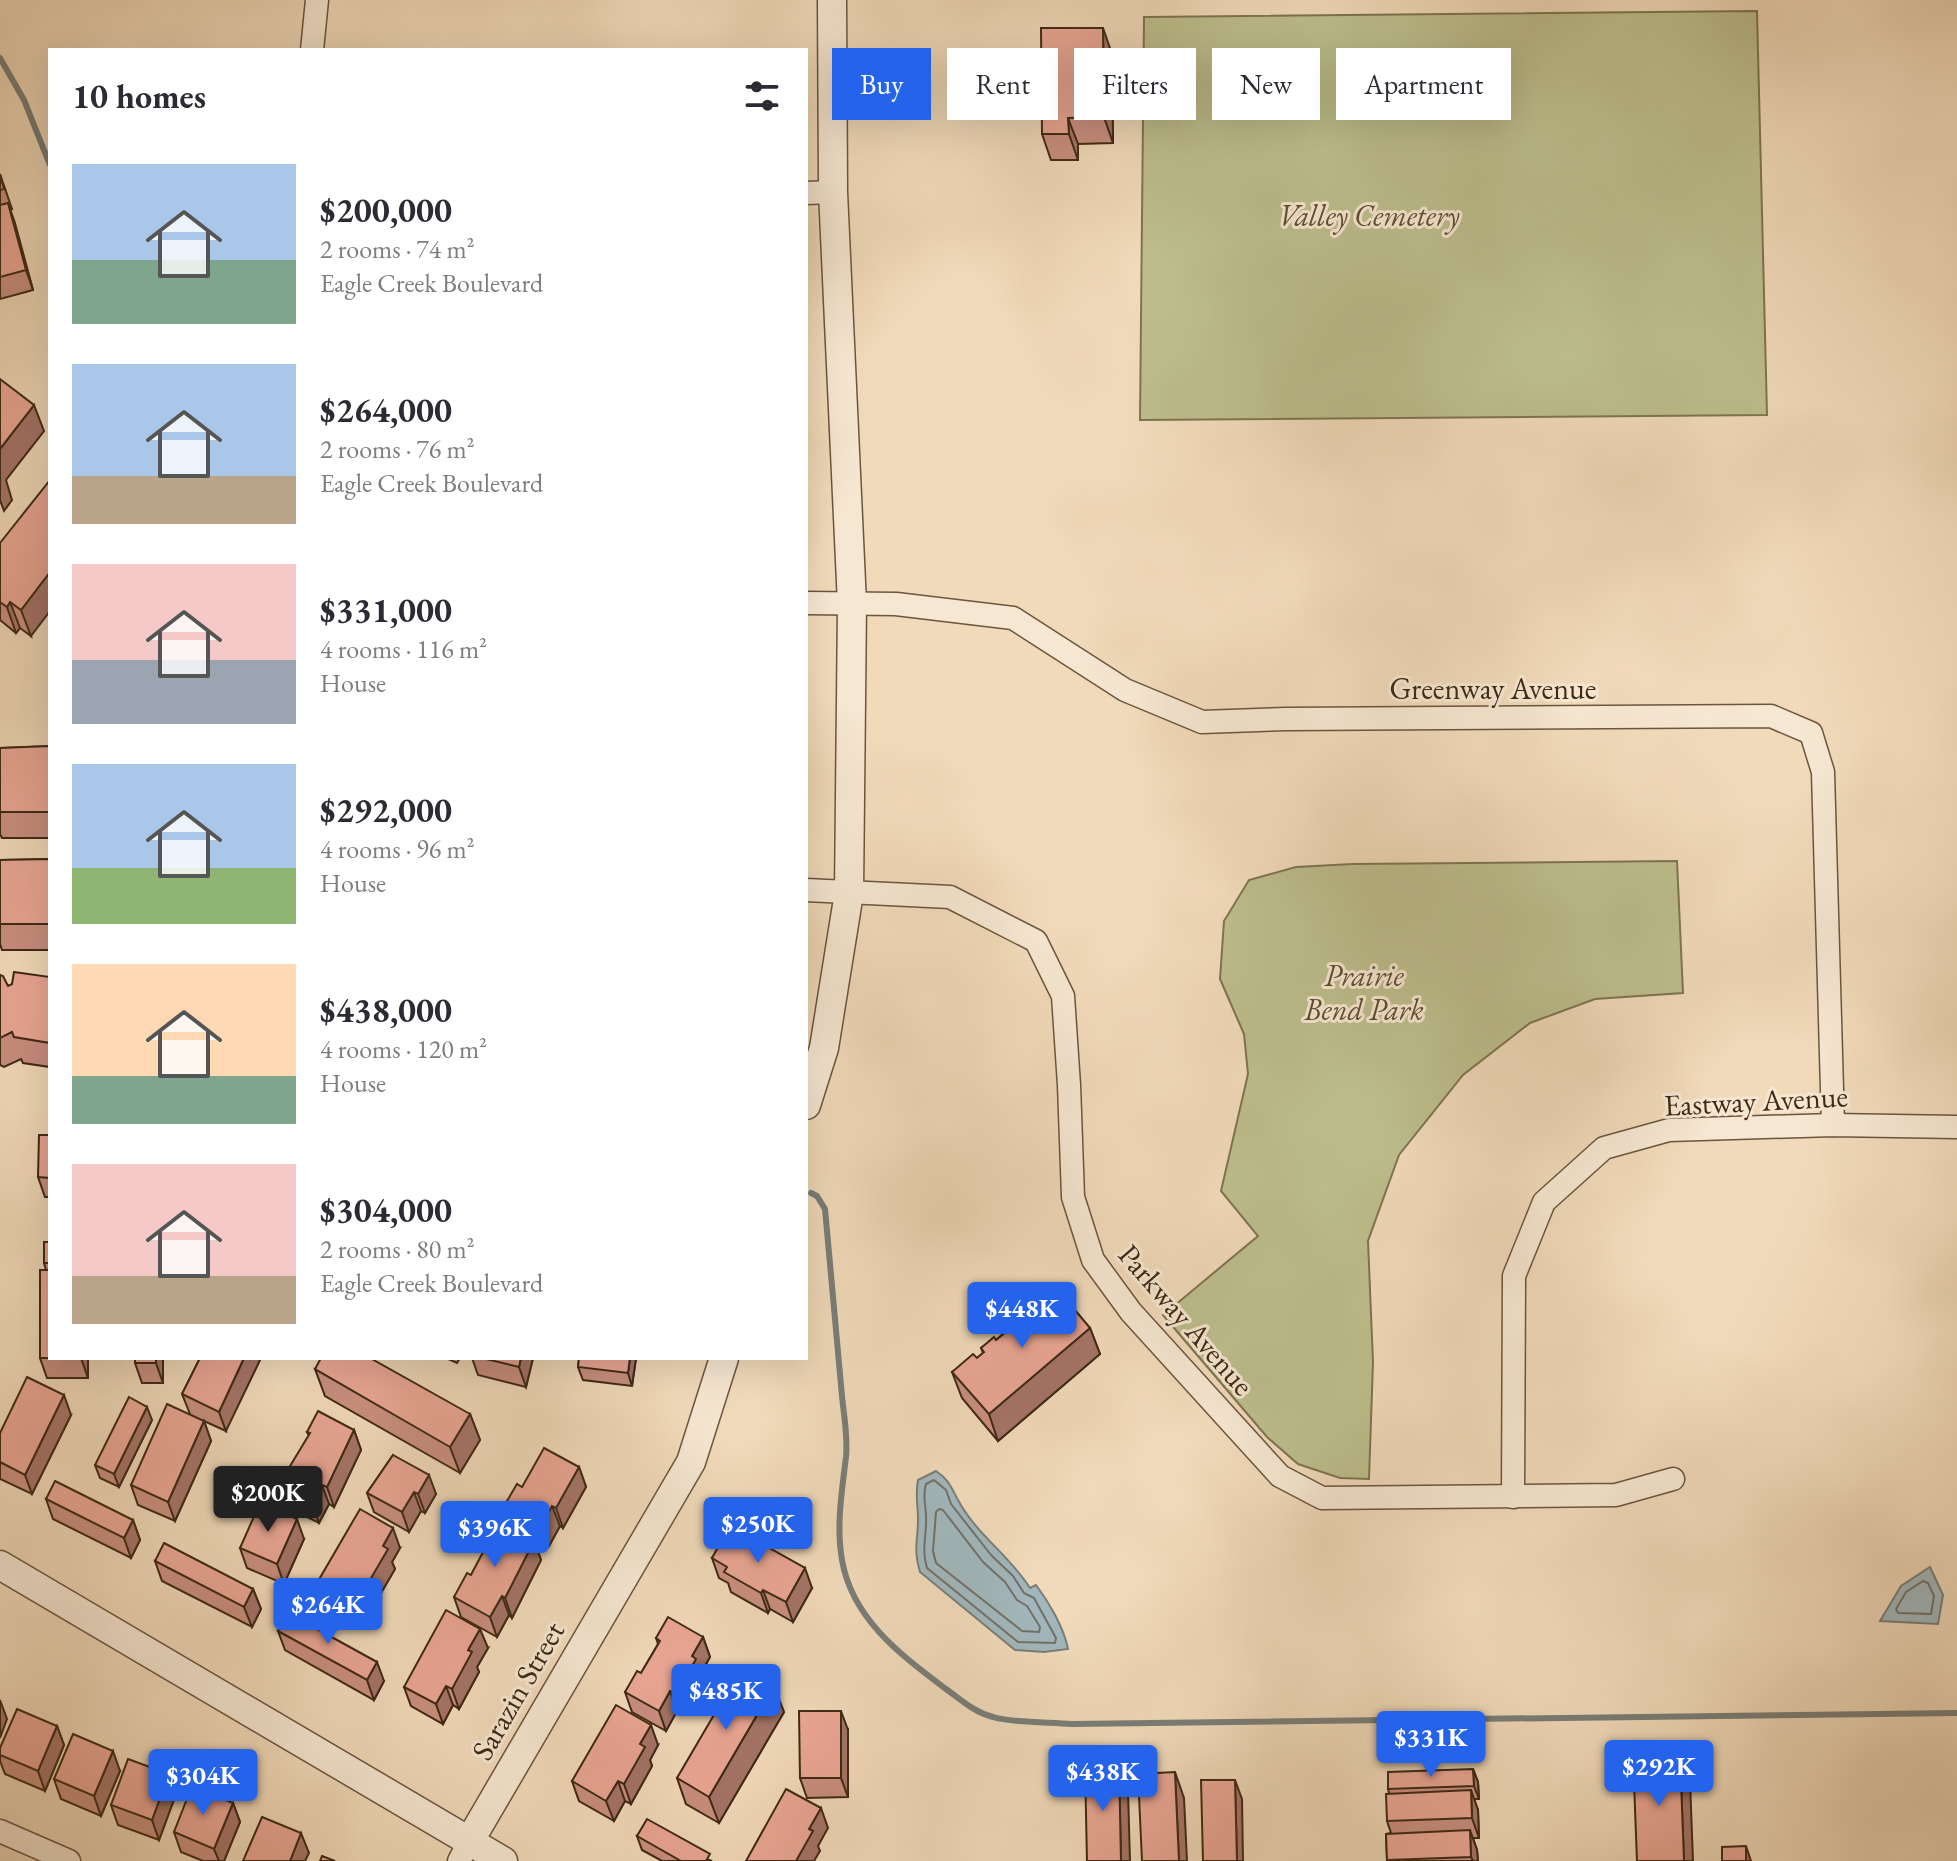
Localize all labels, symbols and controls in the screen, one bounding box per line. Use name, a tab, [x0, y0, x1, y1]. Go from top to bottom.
chip: Buy	[832, 48, 931, 120]
chip: Rent	[947, 48, 1058, 120]
chip: Filters	[1074, 48, 1196, 120]
chip: New	[1212, 48, 1320, 120]
chip: Apartment	[1336, 48, 1511, 120]
text: 10 homes	[72, 74, 206, 118]
icon: filters	[740, 74, 784, 118]
text: $200,000	[320, 188, 452, 232]
icon: home	[136, 196, 232, 292]
park label: Valley Cemetery	[1278, 196, 1460, 235]
text: 2 rooms · 74 m²	[320, 232, 475, 266]
text: Eagle Creek Boulevard	[320, 266, 543, 300]
text: $264,000	[320, 388, 452, 432]
icon: home	[136, 396, 232, 492]
text: 2 rooms · 76 m²	[320, 432, 475, 466]
text: Eagle Creek Boulevard	[320, 466, 543, 500]
text: $331,000	[320, 588, 452, 632]
icon: home	[136, 596, 232, 692]
text: 4 rooms · 116 m²	[320, 632, 487, 666]
text: House	[320, 666, 386, 700]
street label: Greenway Avenue	[1389, 669, 1597, 708]
text: $292,000	[320, 788, 452, 832]
icon: home	[136, 796, 232, 892]
text: 4 rooms · 96 m²	[320, 832, 475, 866]
text: House	[320, 866, 386, 900]
park label: Prairie Bend Park	[1303, 956, 1424, 1029]
text: $438,000	[320, 988, 452, 1032]
icon: home	[136, 996, 232, 1092]
text: 4 rooms · 120 m²	[320, 1032, 487, 1066]
text: House	[320, 1066, 386, 1100]
street label: Eastway Avenue	[1663, 1076, 1849, 1125]
text: $304,000	[320, 1188, 452, 1232]
icon: home	[136, 1196, 232, 1292]
text: 2 rooms · 80 m²	[320, 1232, 475, 1266]
street label: Parkway Avenue	[1110, 1236, 1263, 1403]
text: Eagle Creek Boulevard	[320, 1266, 543, 1300]
pin: $448K	[966, 1282, 1078, 1350]
text: $448K	[985, 1291, 1059, 1325]
pin: $200K	[212, 1466, 324, 1534]
text: $200K	[231, 1475, 305, 1509]
pin: $250K	[702, 1497, 814, 1565]
pin: $396K	[439, 1501, 551, 1569]
text: $250K	[721, 1506, 795, 1540]
text: $396K	[458, 1510, 532, 1544]
pin: $264K	[272, 1578, 384, 1646]
text: $264K	[291, 1587, 365, 1621]
street label: Sarazin Street	[462, 1614, 573, 1767]
pin: $485K	[670, 1664, 782, 1732]
text: $485K	[689, 1673, 763, 1707]
pin: $331K	[1375, 1711, 1487, 1779]
text: $331K	[1394, 1720, 1468, 1754]
pin: $292K	[1603, 1740, 1715, 1808]
pin: $438K	[1047, 1745, 1159, 1813]
pin: $304K	[147, 1749, 259, 1817]
text: $292K	[1622, 1749, 1696, 1783]
text: $438K	[1066, 1754, 1140, 1788]
text: $304K	[166, 1758, 240, 1792]

